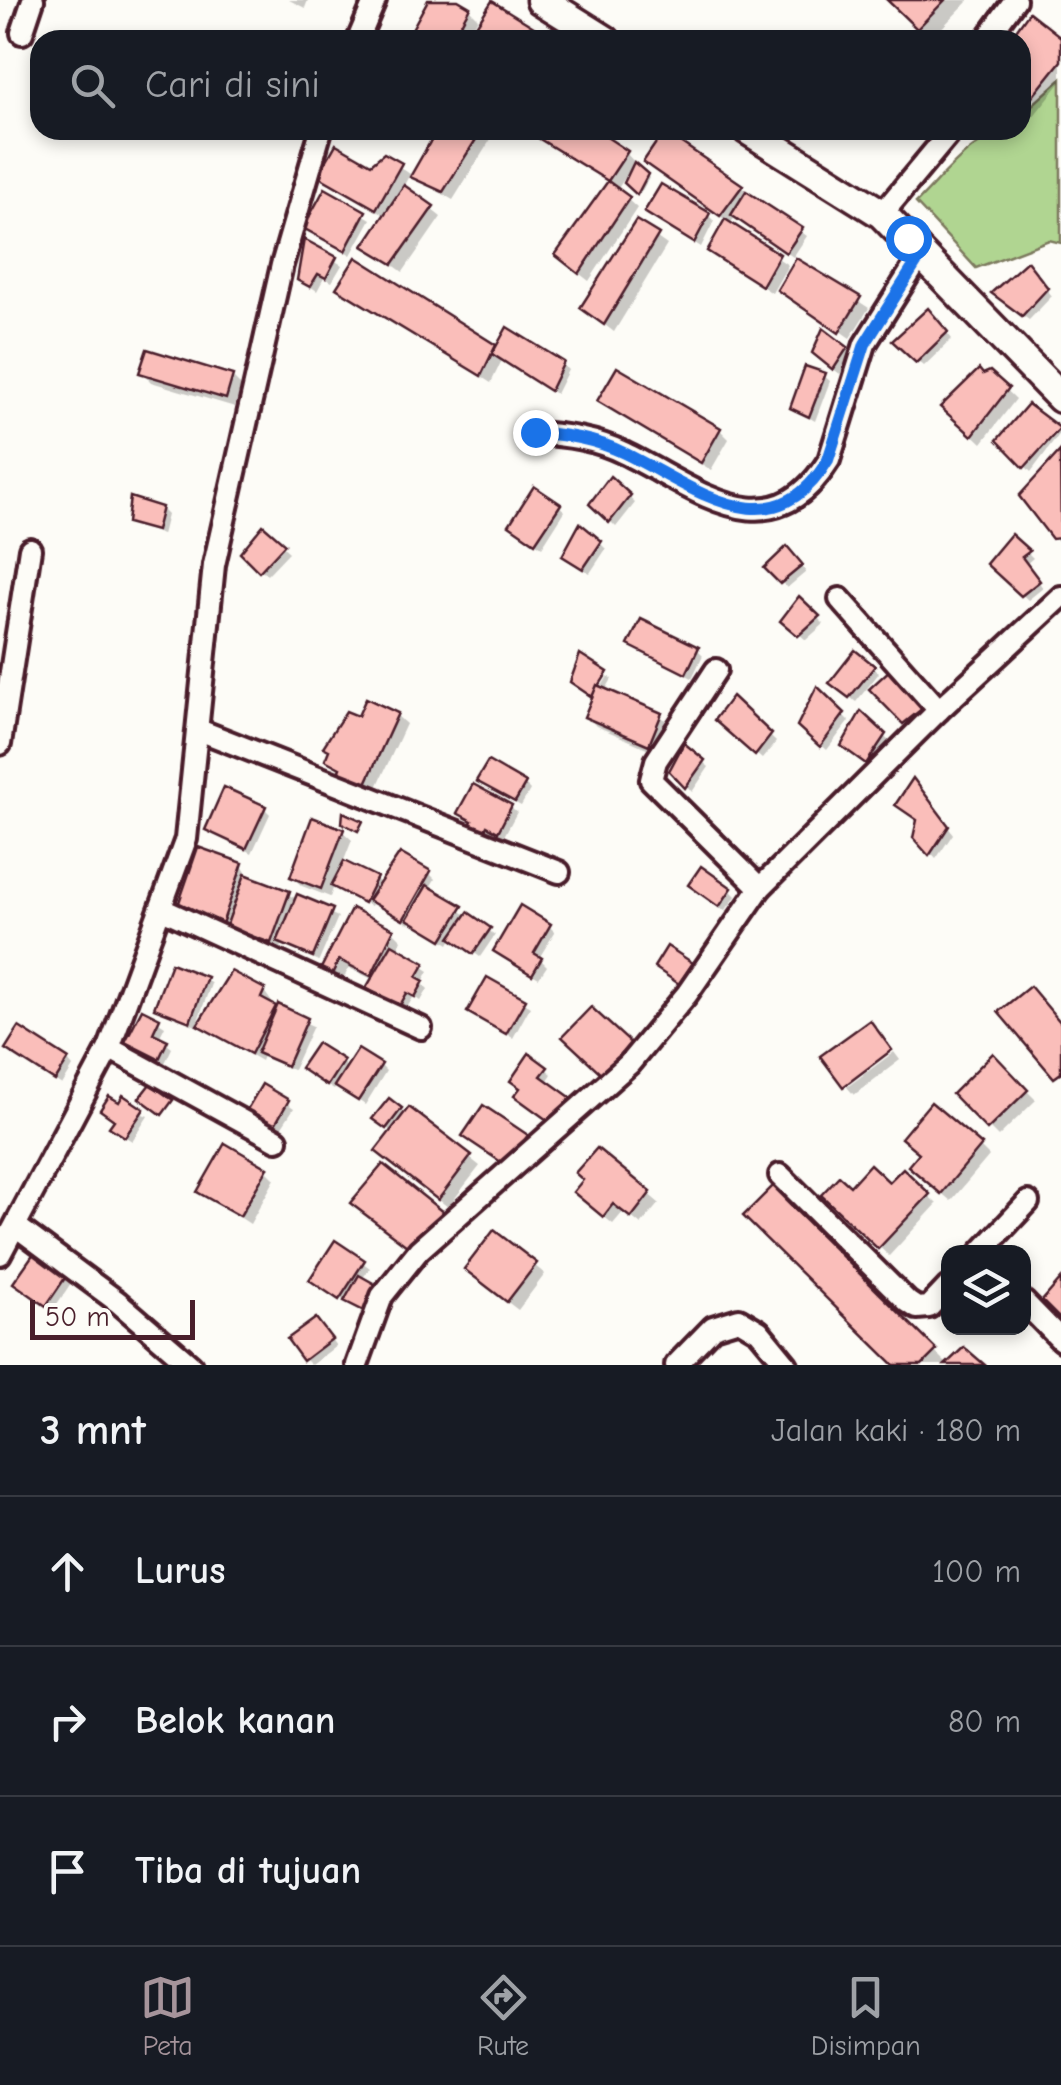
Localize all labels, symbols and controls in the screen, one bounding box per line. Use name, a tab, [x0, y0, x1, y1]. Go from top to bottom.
search box	[30, 30, 1031, 140]
icon: search	[65, 58, 120, 113]
text: Cari di sini	[145, 63, 320, 107]
route start	[886, 216, 932, 262]
route end	[513, 410, 559, 456]
map controls	[941, 1245, 1031, 1335]
button: layers	[941, 1245, 1031, 1335]
scale bar	[30, 1295, 195, 1340]
text: 50 m	[45, 1301, 110, 1333]
text: 3 mnt	[40, 1406, 146, 1455]
text: Jalan kaki · 180 m	[771, 1412, 1021, 1449]
icon: ahead	[40, 1544, 95, 1599]
text: Lurus	[135, 1549, 225, 1593]
text: 100 m	[932, 1553, 1021, 1590]
icon: right	[40, 1694, 95, 1749]
text: Belok kanan	[135, 1699, 335, 1743]
text: 80 m	[948, 1703, 1021, 1740]
icon: arrive	[40, 1844, 95, 1899]
text: Tiba di tujuan	[135, 1849, 361, 1893]
tab: Peta	[140, 1970, 195, 2062]
tab: Rute	[476, 1970, 531, 2062]
tab: Disimpan	[811, 1970, 921, 2062]

